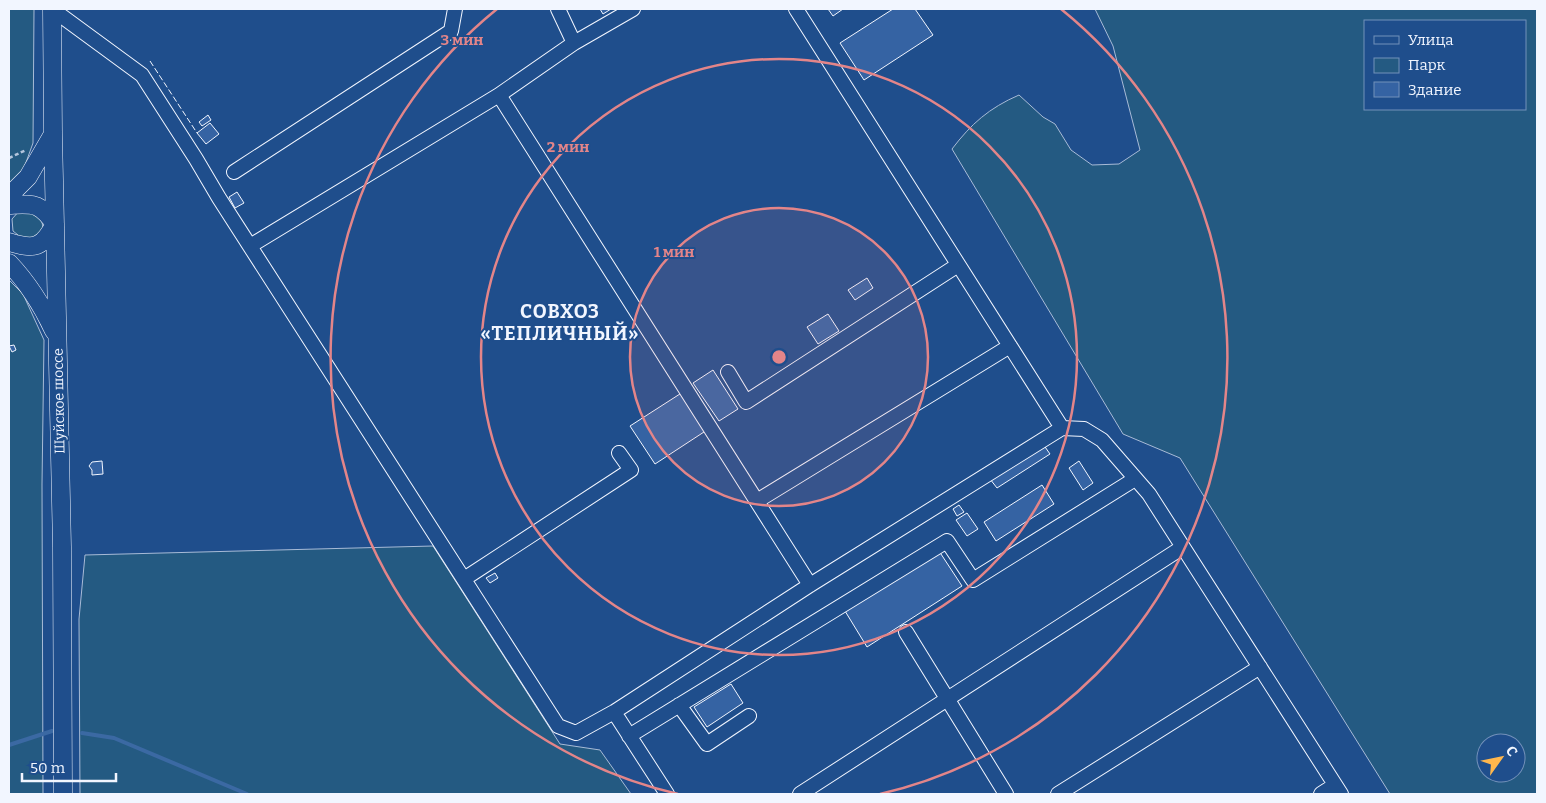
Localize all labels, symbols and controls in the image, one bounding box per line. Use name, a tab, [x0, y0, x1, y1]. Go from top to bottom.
legend	[1364, 20, 1526, 110]
text: 3 мин	[441, 31, 483, 49]
text: Улица	[1408, 31, 1454, 49]
text: Парк	[1408, 56, 1446, 74]
text: Здание	[1408, 81, 1462, 99]
text: 2 мин	[547, 138, 589, 156]
text: 1 мин	[654, 243, 694, 261]
district label: СОВХОЗ «ТЕПЛИЧНЫЙ»	[480, 300, 640, 345]
street label: Шуйское шоссе	[50, 348, 68, 454]
centre of rings	[770, 348, 788, 366]
north arrow	[1476, 733, 1526, 783]
text: С	[1502, 743, 1521, 760]
scale bar	[22, 750, 116, 782]
text: 50 m	[30, 759, 66, 777]

